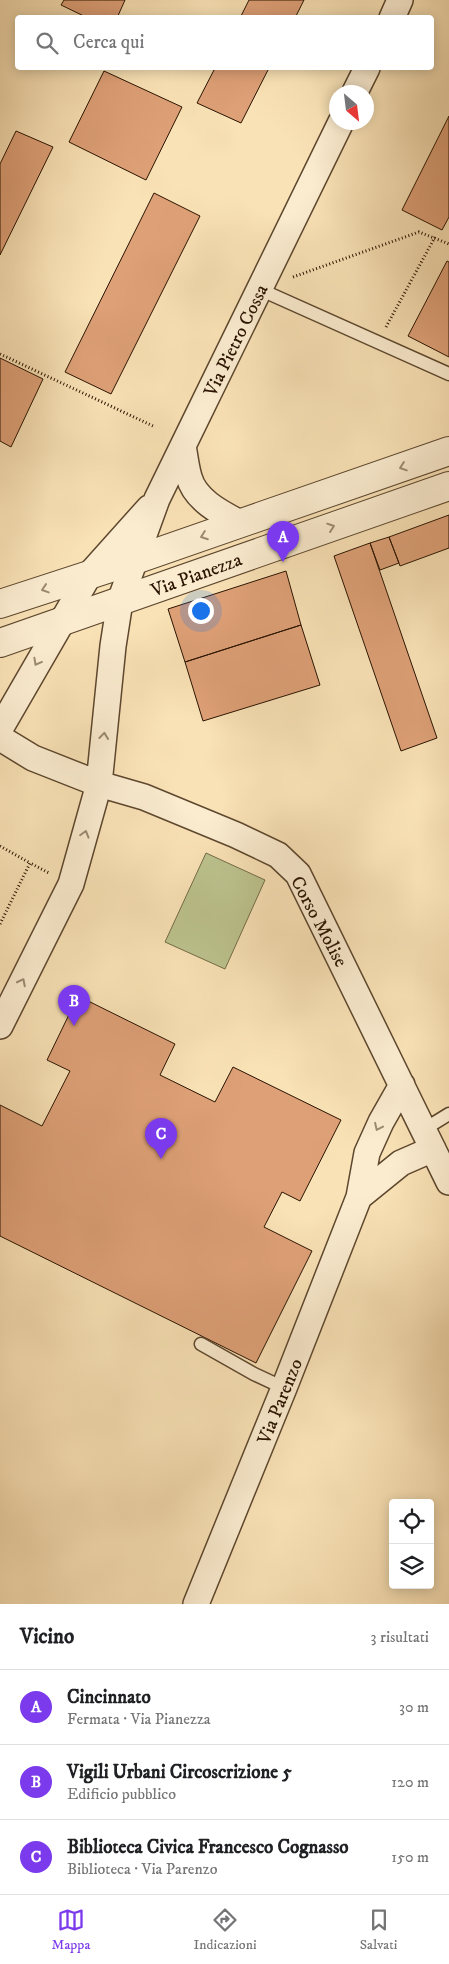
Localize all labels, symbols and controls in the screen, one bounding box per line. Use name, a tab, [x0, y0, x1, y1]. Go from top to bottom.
search box	[15, 15, 434, 70]
icon: search	[33, 29, 61, 57]
text: Cerca qui	[73, 31, 144, 54]
north arrow	[329, 85, 374, 130]
street label: Via Pietro Cossa	[199, 281, 273, 401]
one-way arrow	[399, 461, 408, 471]
pin: A	[267, 521, 299, 562]
one-way arrow	[326, 522, 334, 532]
one-way arrow	[200, 530, 208, 540]
street label: Via Pianezza	[147, 548, 245, 603]
one-way arrow	[41, 584, 49, 594]
your location	[188, 598, 214, 624]
one-way arrow	[34, 657, 44, 666]
one-way arrow	[98, 731, 109, 739]
one-way arrow	[80, 830, 90, 838]
street label: Corso Molise	[285, 872, 352, 971]
one-way arrow	[16, 979, 26, 988]
pin: B	[58, 985, 90, 1026]
pin: C	[145, 1118, 177, 1159]
one-way arrow	[374, 1122, 385, 1131]
street label: Via Parenzo	[252, 1355, 308, 1449]
map controls	[389, 1499, 434, 1589]
button: locate	[389, 1499, 434, 1544]
button: layers	[389, 1544, 434, 1589]
text: Vicino	[20, 1624, 74, 1650]
text: 3 risultati	[371, 1627, 429, 1647]
text: Cincinnato	[67, 1686, 151, 1709]
text: A	[31, 1697, 41, 1717]
text: 30 m	[399, 1697, 429, 1717]
text: Fermata · Via Pianezza	[67, 1709, 211, 1729]
text: Vigili Urbani Circoscrizione 5	[67, 1761, 292, 1784]
text: B	[31, 1772, 41, 1792]
text: 120 m	[391, 1772, 429, 1792]
text: Edificio pubblico	[67, 1784, 176, 1804]
text: Biblioteca Civica Francesco Cognasso	[67, 1836, 348, 1859]
text: C	[31, 1847, 41, 1867]
text: 150 m	[391, 1847, 429, 1867]
text: Biblioteca · Via Parenzo	[67, 1859, 218, 1879]
tab: Mappa	[52, 1906, 90, 1954]
tab: Indicazioni	[194, 1906, 257, 1954]
tab: Salvati	[360, 1906, 397, 1954]

